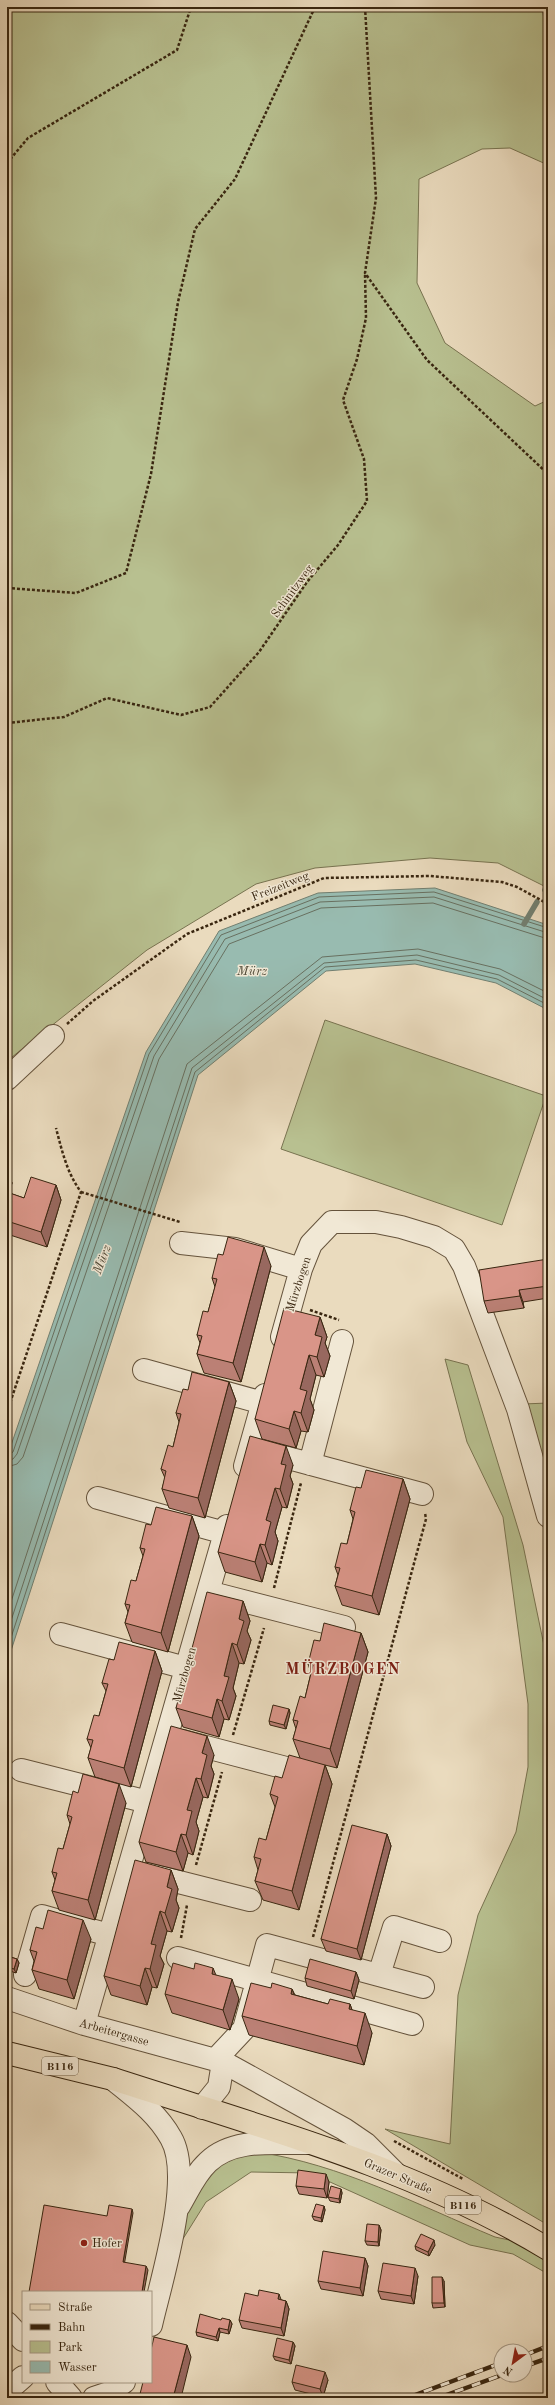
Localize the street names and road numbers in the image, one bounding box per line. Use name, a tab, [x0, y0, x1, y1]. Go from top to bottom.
street label: Schinitzweg	[270, 562, 316, 620]
street label: Freizeitweg	[250, 870, 311, 904]
street label: Mürzbogen	[284, 1255, 314, 1313]
street label: Mürzbogen	[171, 1646, 199, 1704]
street label: Arbeitergasse	[77, 2017, 150, 2049]
road number: B116	[42, 2057, 78, 2075]
street label: Grazer Straße	[362, 2157, 434, 2197]
road number: B116	[445, 2196, 481, 2214]

